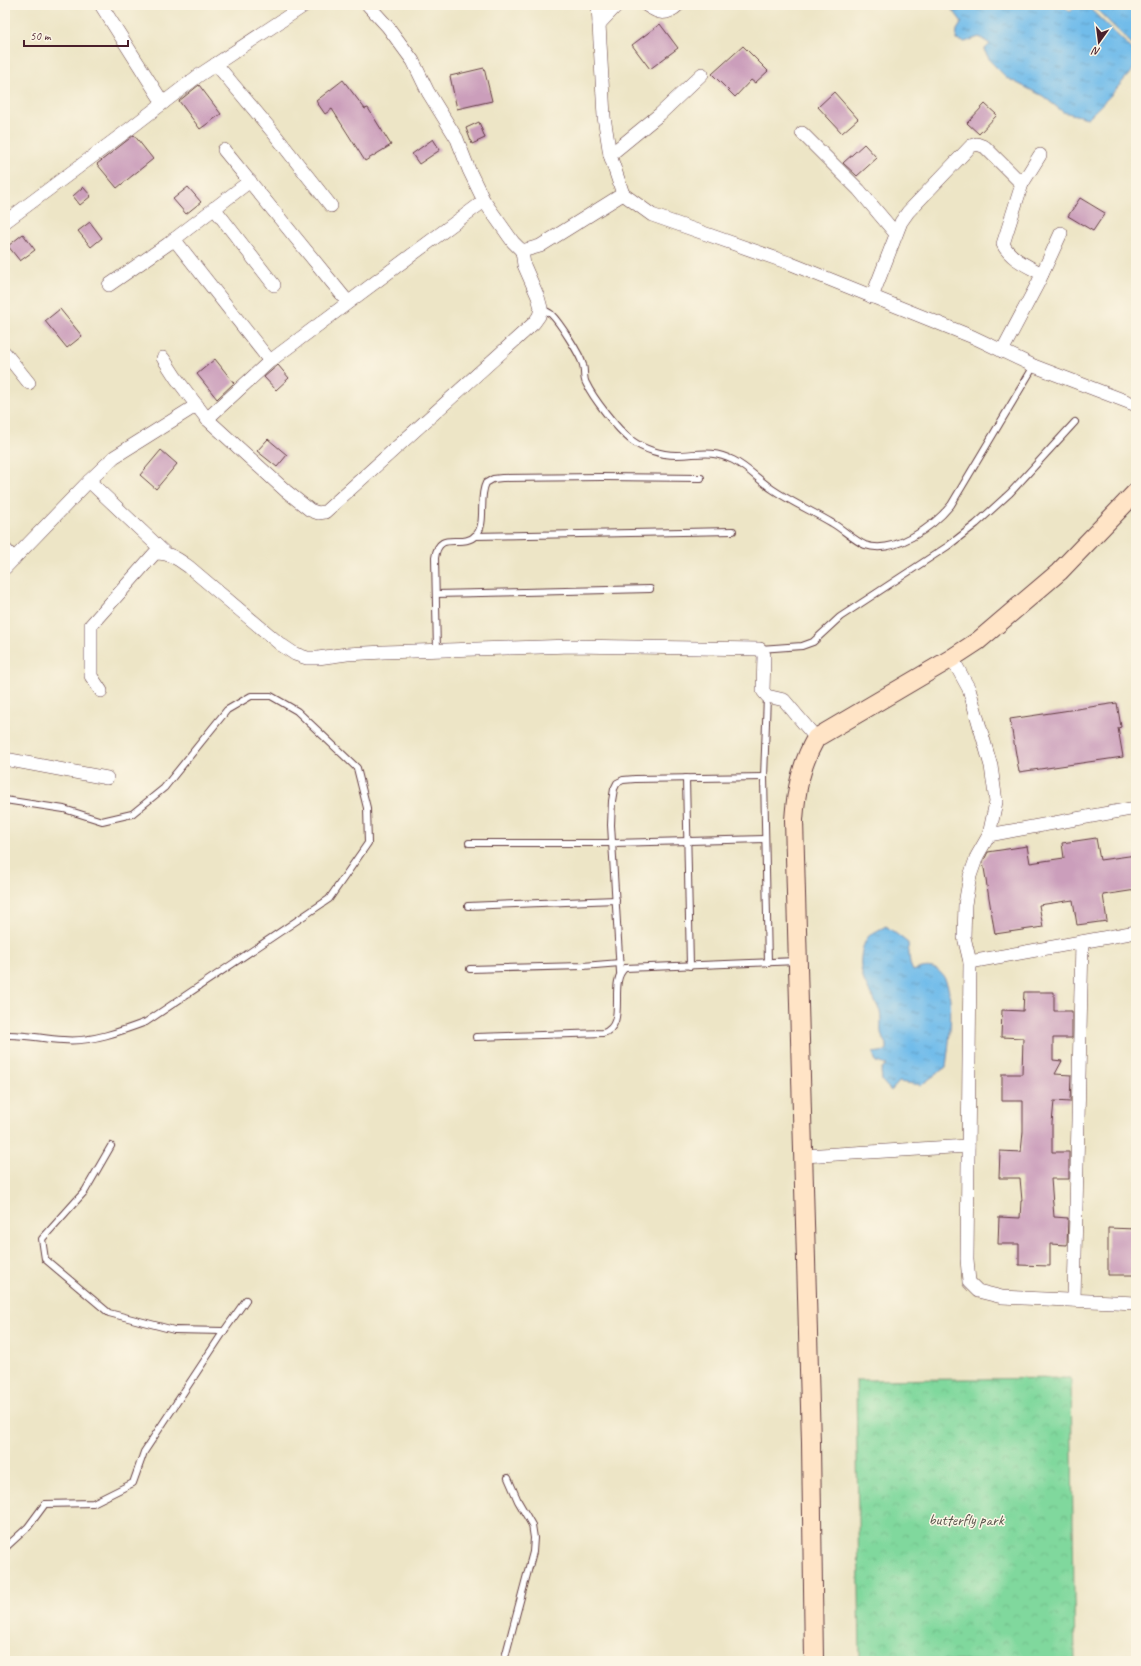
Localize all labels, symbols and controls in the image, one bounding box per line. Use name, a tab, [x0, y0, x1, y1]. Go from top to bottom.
scale bar	[24, 22, 128, 48]
north arrow	[1079, 22, 1119, 62]
text: 50 m	[30, 28, 52, 44]
text: N	[1089, 44, 1102, 59]
park label: butterfly park	[928, 1510, 1005, 1530]

